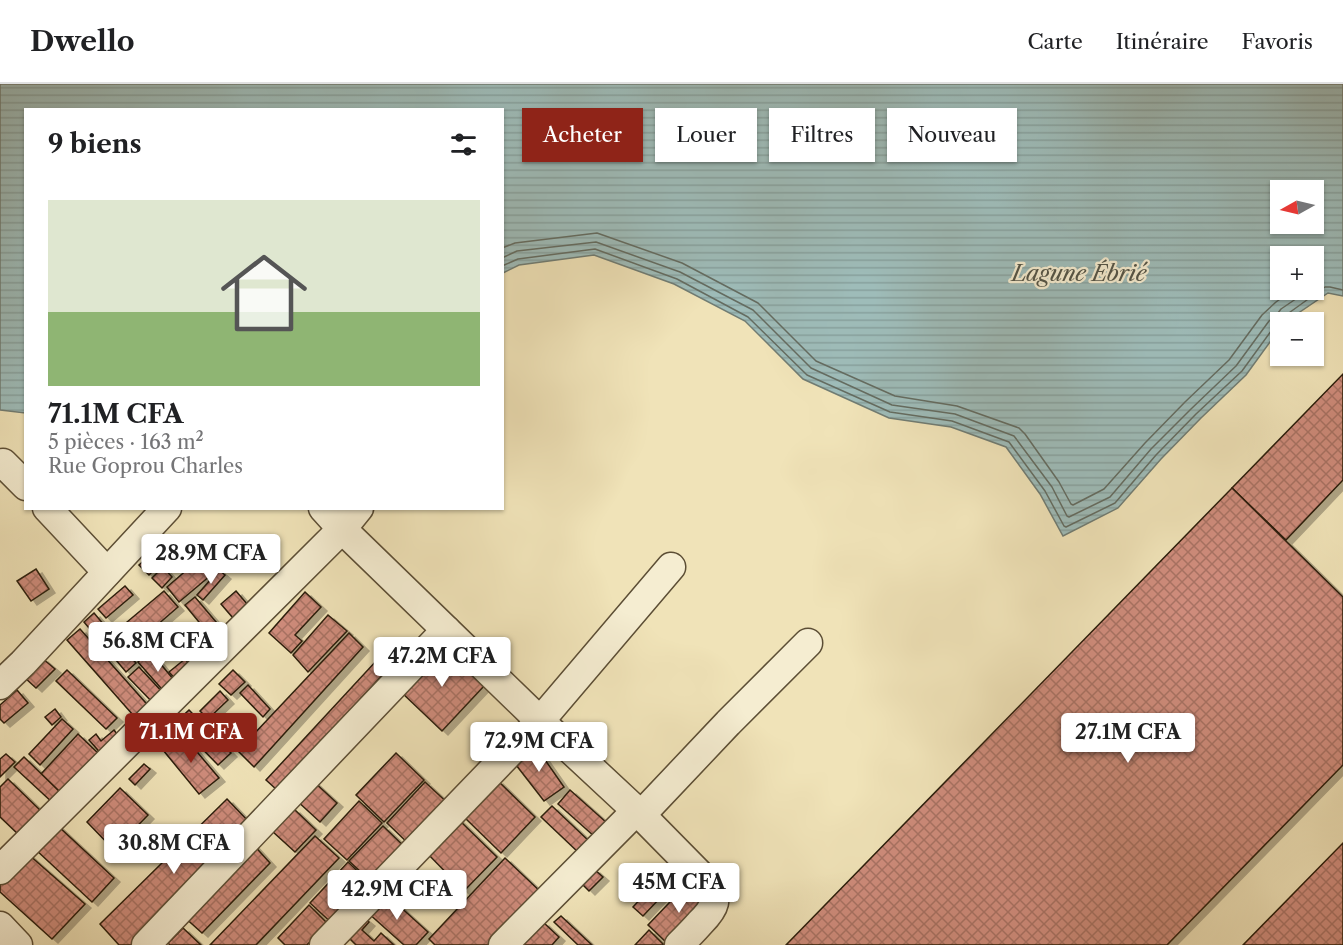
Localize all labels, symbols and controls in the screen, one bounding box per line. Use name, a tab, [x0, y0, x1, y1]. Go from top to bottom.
text: Dwello	[30, 24, 135, 58]
text: Carte	[1027, 29, 1083, 54]
text: Itinéraire	[1116, 29, 1209, 54]
text: Favoris	[1242, 29, 1313, 54]
chip: Acheter	[522, 108, 643, 162]
chip: Louer	[655, 108, 757, 162]
chip: Filtres	[769, 108, 875, 162]
chip: Nouveau	[887, 108, 1017, 162]
text: 9 biens	[48, 128, 142, 160]
icon: filters	[447, 128, 480, 161]
north arrow	[1270, 180, 1324, 234]
map controls	[1270, 180, 1324, 366]
icon: home	[210, 239, 318, 347]
button: +	[1270, 246, 1324, 300]
water label: Lagune Ébrié	[1010, 259, 1148, 287]
button: −	[1270, 312, 1324, 366]
text: 71.1M CFA	[48, 398, 183, 430]
text: 5 pièces · 163 m²	[48, 430, 204, 454]
text: Rue Goprou Charles	[48, 454, 243, 478]
pin: 28.9M CFA	[142, 534, 280, 585]
text: 28.9M CFA	[155, 541, 267, 565]
pin: 56.8M CFA	[89, 622, 227, 673]
text: 56.8M CFA	[103, 629, 214, 653]
pin: 47.2M CFA	[373, 637, 511, 688]
text: 47.2M CFA	[388, 644, 496, 668]
pin: 71.1M CFA	[122, 713, 260, 764]
pin: 27.1M CFA	[1059, 713, 1197, 764]
text: 71.1M CFA	[139, 720, 243, 744]
text: 27.1M CFA	[1075, 720, 1181, 744]
pin: 72.9M CFA	[470, 722, 608, 773]
text: 72.9M CFA	[484, 729, 594, 753]
pin: 30.8M CFA	[105, 824, 243, 875]
text: 30.8M CFA	[118, 831, 230, 855]
pin: 45M CFA	[624, 863, 734, 914]
pin: 42.9M CFA	[328, 870, 466, 921]
text: 45M CFA	[632, 870, 726, 894]
text: 42.9M CFA	[342, 877, 452, 901]

